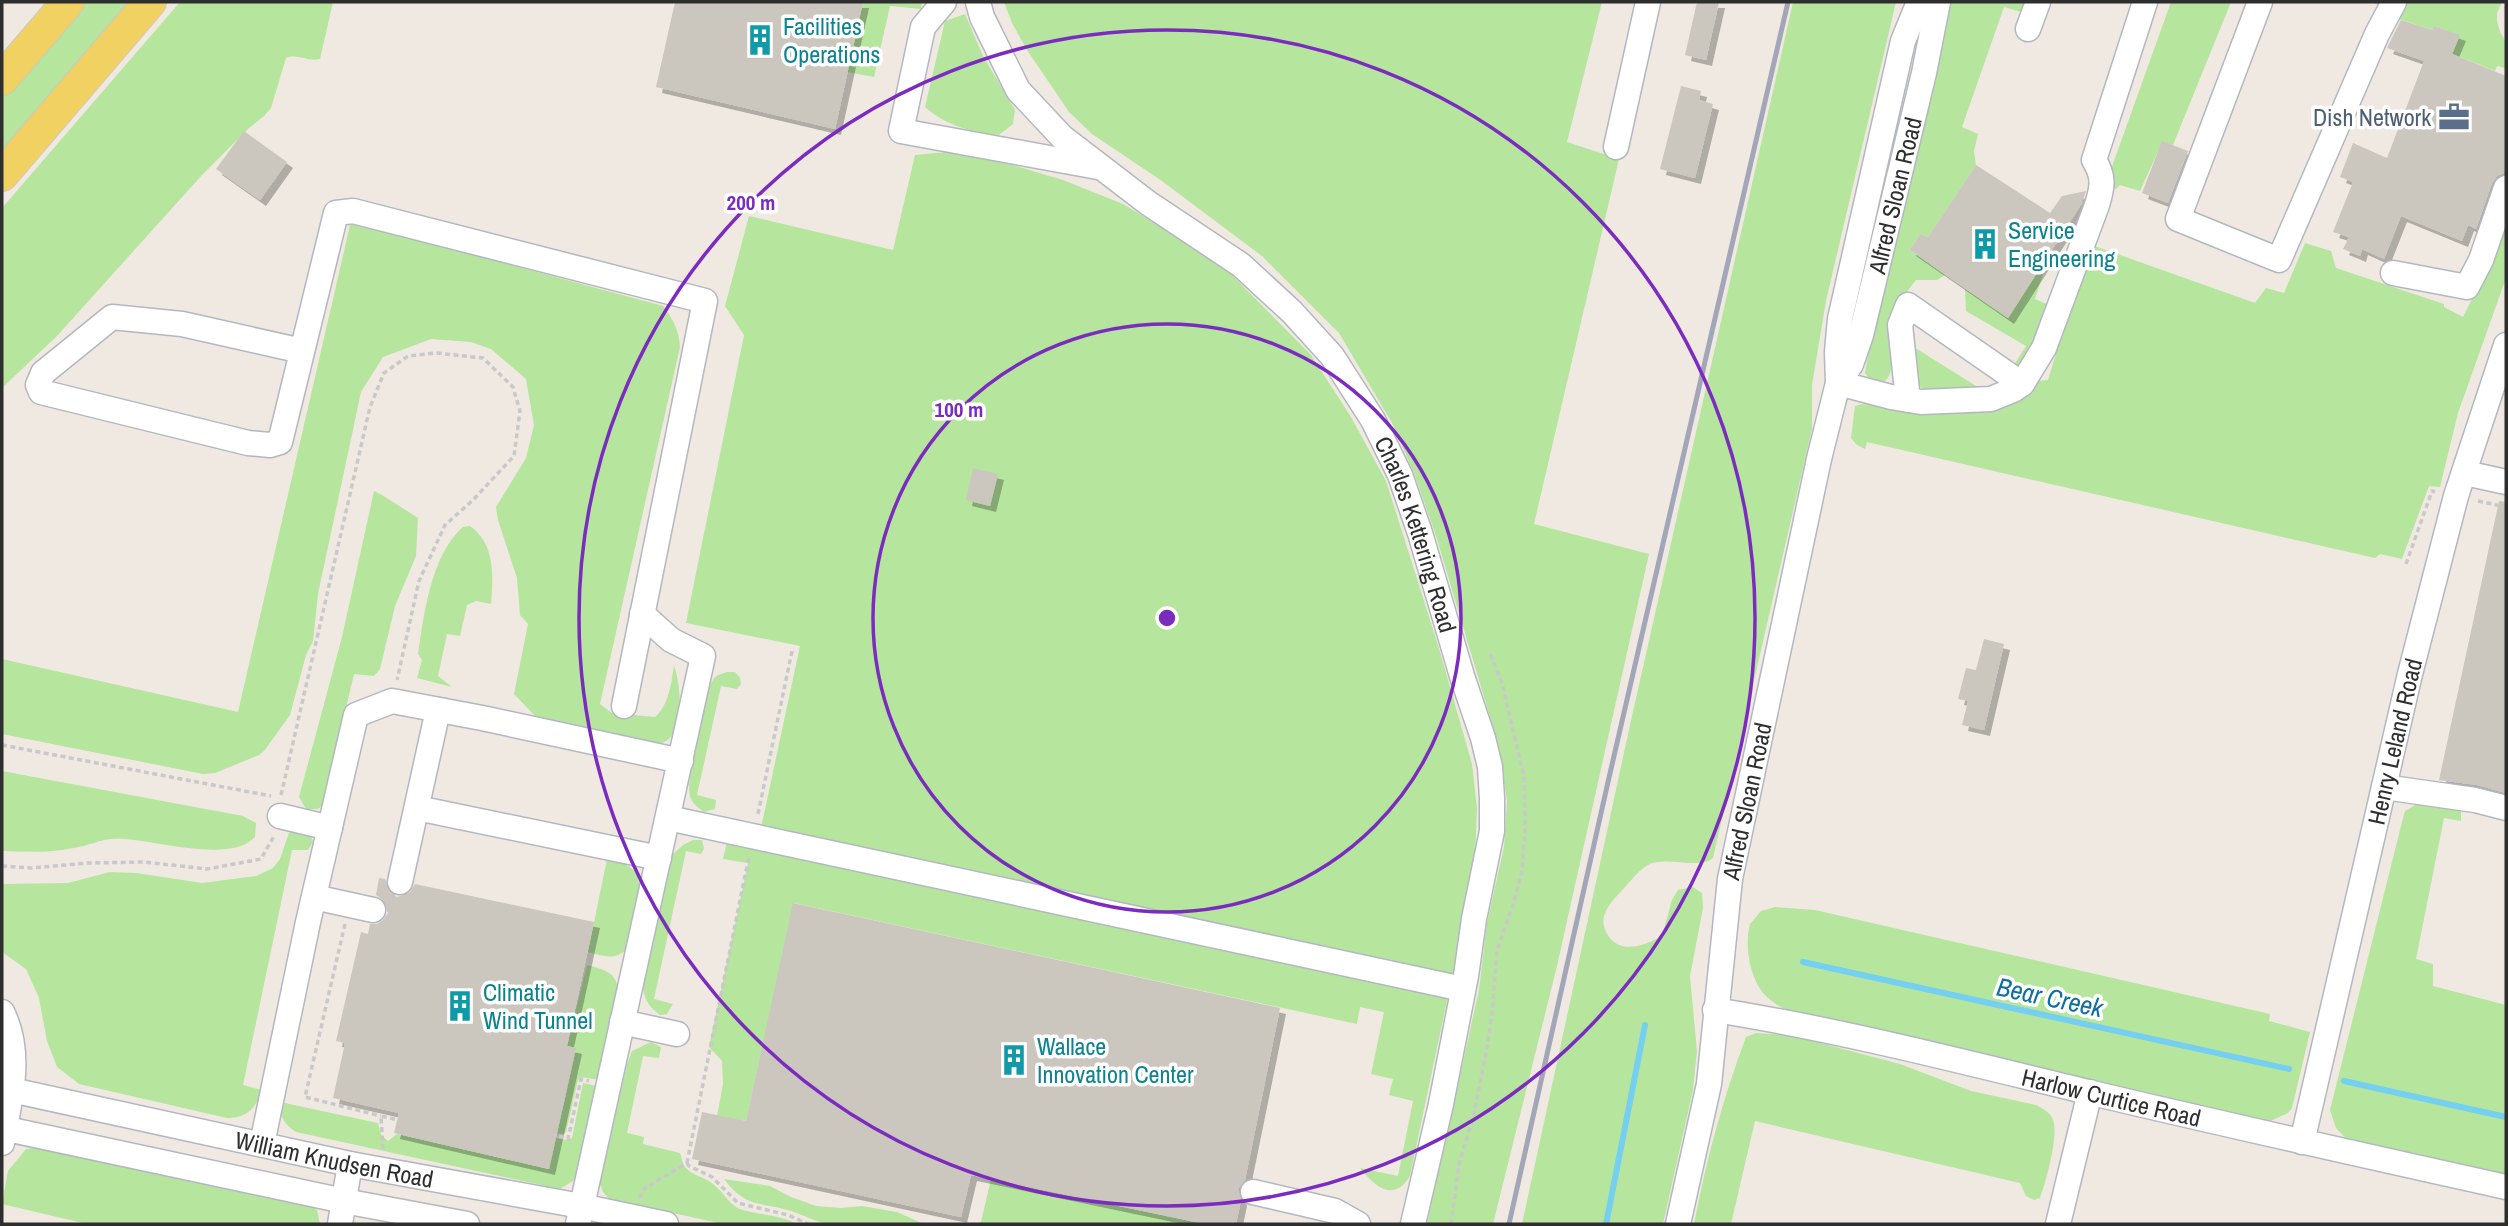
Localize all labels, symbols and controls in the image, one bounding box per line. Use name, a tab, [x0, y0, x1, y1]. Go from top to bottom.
place label: Facilities Operations	[783, 10, 880, 70]
building icon: Facilities Operations	[743, 23, 777, 57]
office icon: Dish Network	[2437, 100, 2471, 134]
place label: Dish Network	[2313, 101, 2431, 133]
street label: Alfred Sloan Road	[1860, 114, 1929, 278]
text: 200 m	[727, 188, 775, 217]
place label: Service Engineering	[2008, 214, 2115, 274]
building icon: Service Engineering	[1968, 227, 2002, 261]
text: 100 m	[935, 395, 983, 424]
street label: Charles Kettering Road	[1367, 431, 1464, 636]
centre of rings	[1155, 606, 1179, 630]
street label: Henry Leland Road	[2360, 655, 2429, 828]
street label: Alfred Sloan Road	[1714, 720, 1779, 884]
water label: Bear Creek	[1994, 969, 2108, 1026]
place label: Climatic Wind Tunnel	[483, 976, 593, 1036]
building icon: Climatic Wind Tunnel	[443, 989, 477, 1023]
place label: Wallace Innovation Center	[1037, 1030, 1194, 1090]
building icon: Wallace Innovation Center	[997, 1043, 1031, 1077]
street label: Harlow Curtice Road	[2019, 1060, 2204, 1134]
street label: William Knudsen Road	[232, 1123, 436, 1195]

